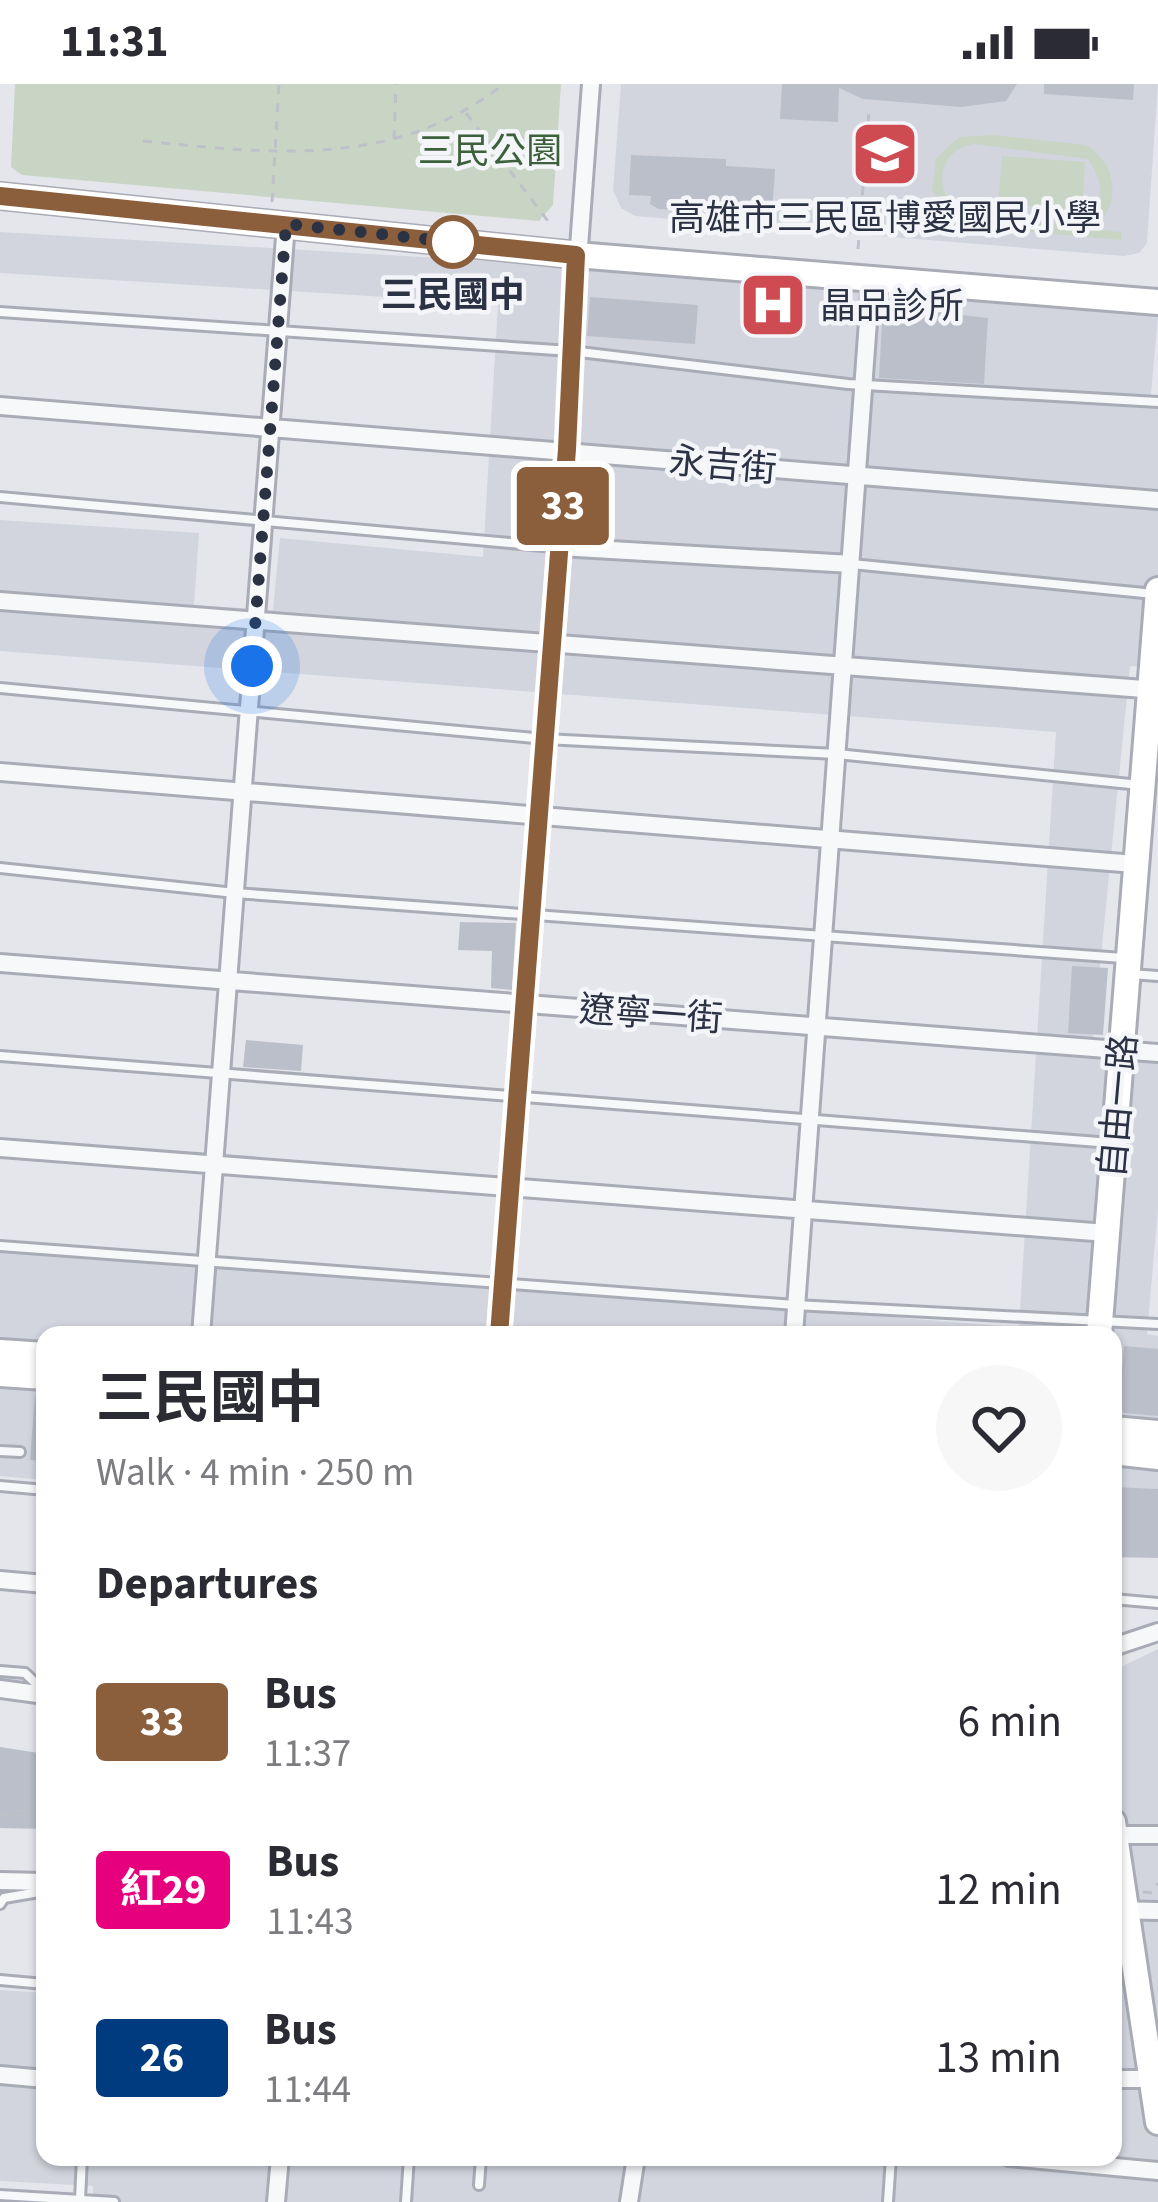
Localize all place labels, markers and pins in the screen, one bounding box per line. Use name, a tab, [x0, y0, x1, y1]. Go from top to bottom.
school or university icon: 高雄市三民區博愛國民小學	[850, 119, 920, 189]
place label: 高雄市三民區博愛國民小學	[669, 193, 1101, 244]
marker: 三民國中	[428, 217, 478, 267]
place label: 三民國中	[381, 270, 525, 321]
hospital icon: 晶品診所	[738, 270, 808, 340]
place label: 晶品診所	[820, 281, 964, 332]

